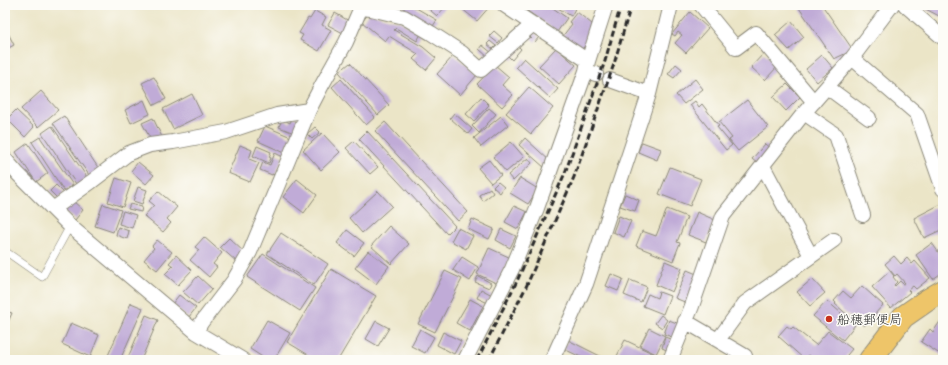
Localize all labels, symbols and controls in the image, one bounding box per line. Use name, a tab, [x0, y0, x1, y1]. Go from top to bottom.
place label: 船穂郵便局	[837, 312, 902, 327]
marker: 船穂郵便局	[824, 314, 834, 324]

